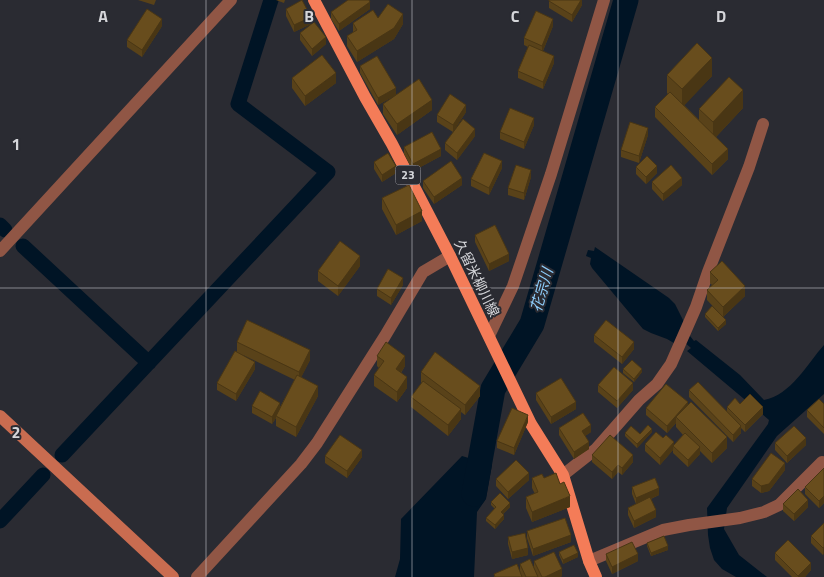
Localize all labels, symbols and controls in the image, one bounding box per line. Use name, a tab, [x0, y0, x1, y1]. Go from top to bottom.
text: A	[98, 4, 108, 28]
text: B	[304, 4, 314, 28]
text: C	[511, 4, 520, 28]
text: D	[716, 4, 726, 28]
text: 1	[12, 132, 20, 156]
road number: 23	[396, 166, 420, 184]
street label: 久留米柳川線	[450, 235, 505, 320]
water label: 花宗川	[524, 263, 559, 315]
text: 2	[12, 420, 20, 444]

